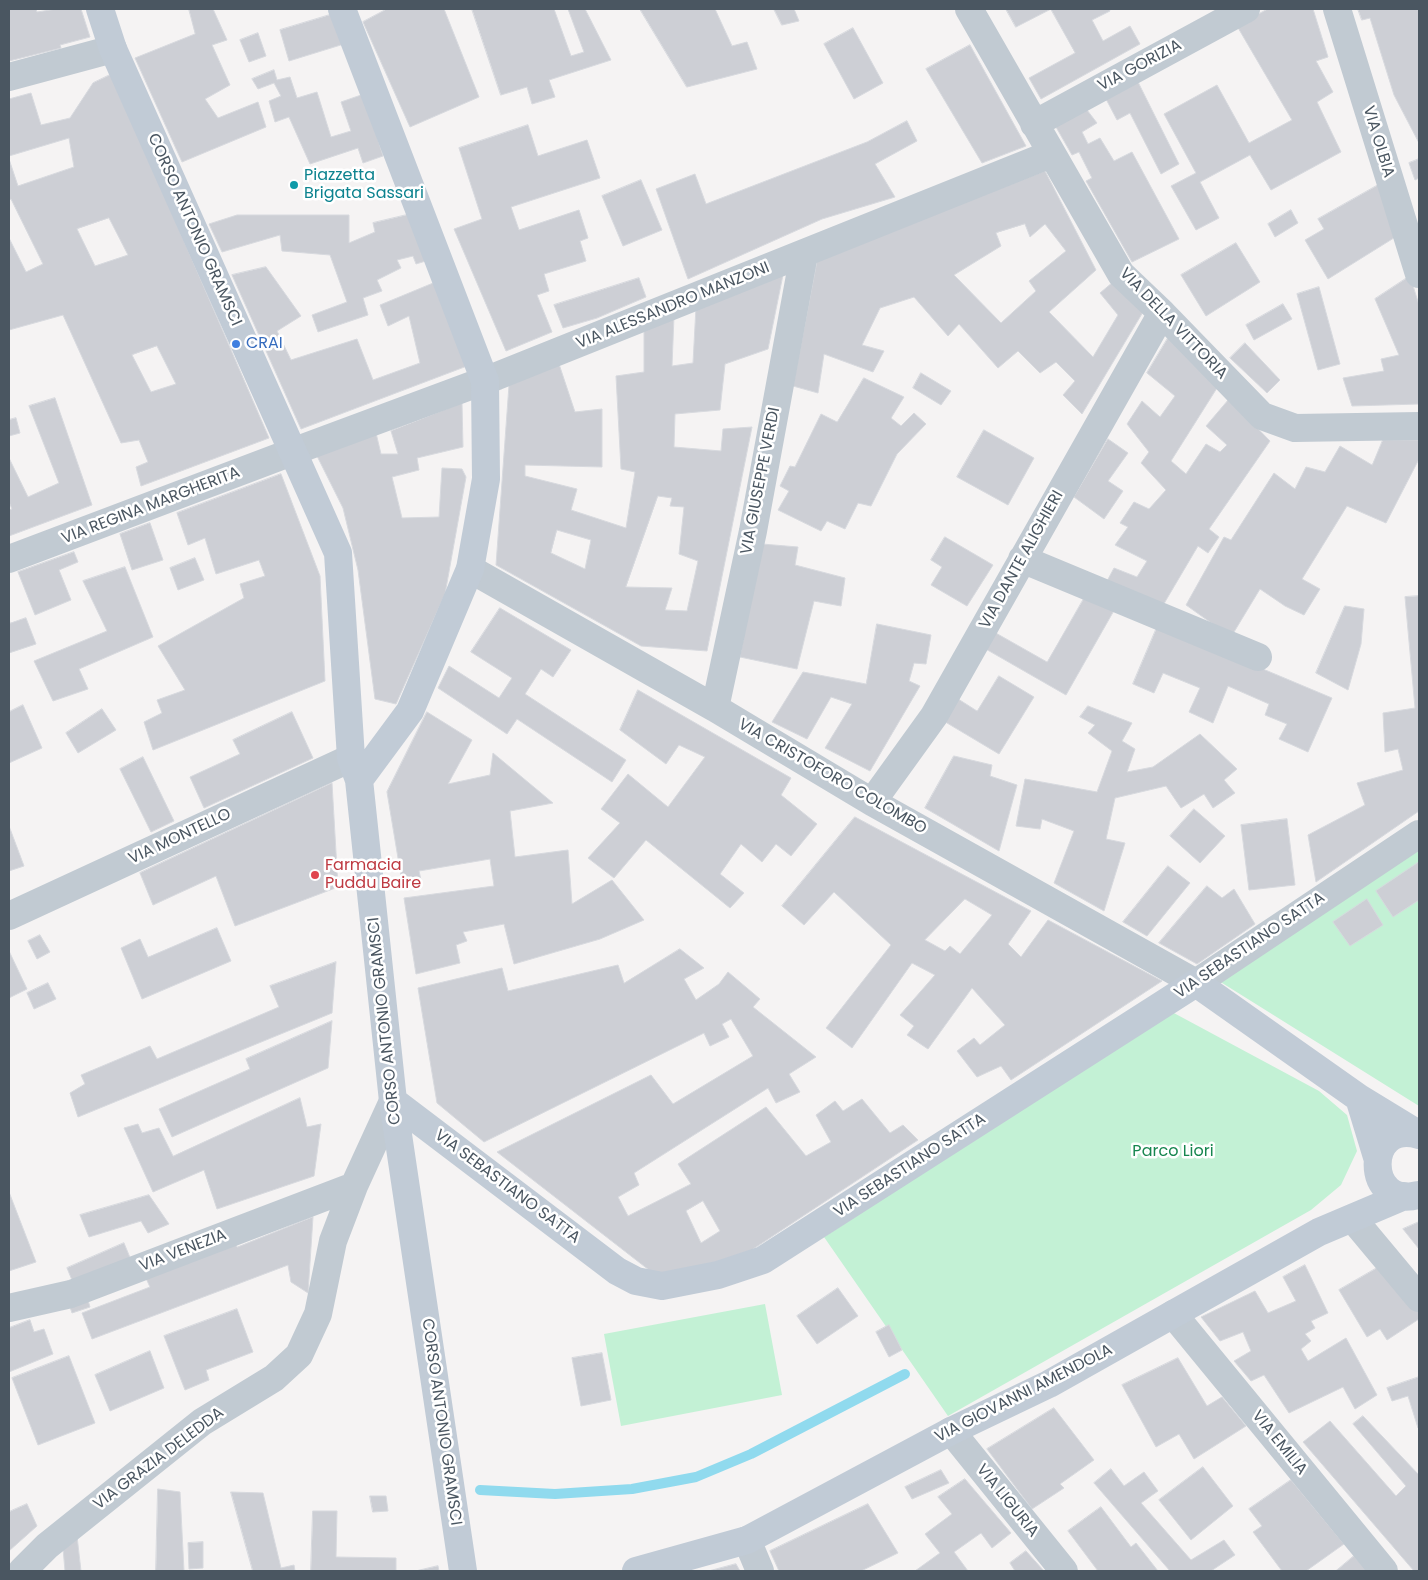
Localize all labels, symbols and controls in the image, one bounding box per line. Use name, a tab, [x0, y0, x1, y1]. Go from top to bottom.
street label: VIA GORIZIA	[1095, 36, 1185, 96]
street label: VIA OLBIA	[1358, 104, 1398, 180]
street label: CORSO ANTONIO GRAMSCI	[143, 131, 245, 329]
place label: Piazzetta Brigata Sassari	[304, 166, 424, 204]
marker: Piazzetta Brigata Sassari	[288, 179, 300, 191]
street label: VIA ALESSANDRO MANZONI	[574, 258, 772, 354]
street label: VIA DELLA VITTORIA	[1115, 264, 1231, 384]
place label: CRAI	[246, 334, 283, 354]
marker: CRAI	[230, 338, 242, 350]
street label: VIA GIUSEPPE VERDI	[737, 406, 785, 556]
street label: VIA REGINA MARGHERITA	[59, 463, 243, 549]
street label: VIA DANTE ALIGHIERI	[976, 487, 1068, 633]
street label: VIA CRISTOFORO COLOMBO	[734, 715, 930, 839]
street label: VIA MONTELLO	[126, 805, 234, 869]
place label: Farmacia Puddu Baire	[325, 856, 421, 894]
marker: Farmacia Puddu Baire	[309, 869, 321, 881]
street label: VIA SEBASTIANO SATTA	[1171, 889, 1329, 1003]
street label: CORSO ANTONIO GRAMSCI	[365, 916, 405, 1126]
street label: VIA SEBASTIANO SATTA	[830, 1110, 990, 1222]
street label: VIA SEBASTIANO SATTA	[430, 1126, 584, 1248]
park label: Parco Liori	[1132, 1142, 1214, 1162]
street label: VIA VENEZIA	[137, 1226, 229, 1276]
street label: CORSO ANTONIO GRAMSCI	[417, 1317, 465, 1527]
street label: VIA GIOVANNI AMENDOLA	[932, 1341, 1116, 1447]
street label: VIA GRAZIA DELEDDA	[90, 1404, 228, 1514]
street label: VIA EMILIA	[1247, 1407, 1311, 1479]
street label: VIA LIGURIA	[972, 1461, 1042, 1541]

